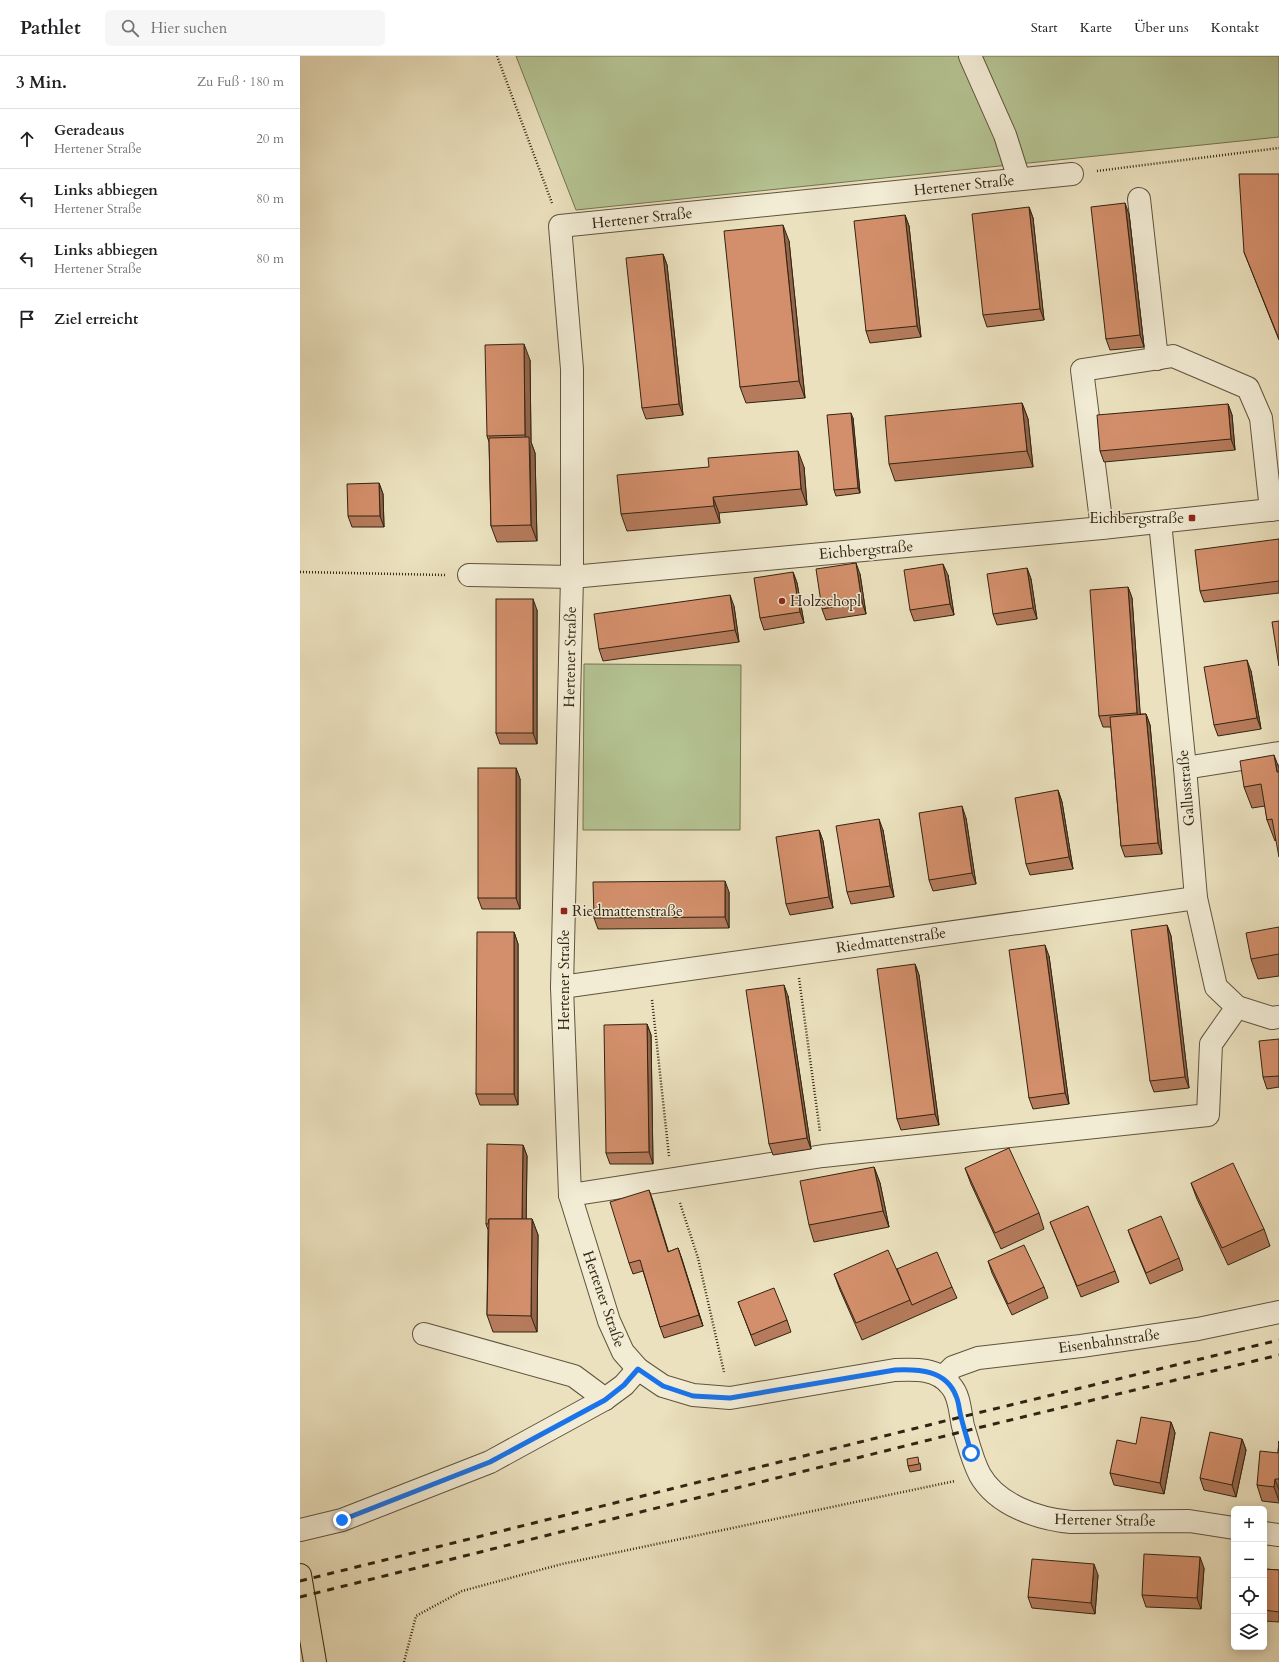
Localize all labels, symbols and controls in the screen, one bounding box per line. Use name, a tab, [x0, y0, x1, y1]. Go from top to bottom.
search box	[105, 10, 385, 46]
text: Pathlet	[20, 15, 81, 41]
icon: search	[119, 17, 141, 39]
text: Hier suchen	[151, 18, 227, 38]
text: Start	[1031, 18, 1058, 37]
text: Karte	[1080, 18, 1112, 37]
text: Über uns	[1134, 18, 1189, 37]
text: Kontakt	[1211, 18, 1259, 37]
text: 3 Min.	[16, 71, 67, 94]
text: Zu Fuß · 180 m	[197, 73, 284, 91]
text: Geradeaus	[54, 120, 124, 140]
icon: ahead	[16, 128, 38, 150]
text: 20 m	[256, 130, 284, 148]
text: Hertener Straße	[54, 140, 142, 158]
street label: Hertener Straße	[913, 170, 1016, 200]
text: Links abbiegen	[54, 180, 158, 200]
icon: left	[16, 188, 38, 210]
text: 80 m	[256, 190, 284, 208]
text: Hertener Straße	[54, 200, 142, 218]
street label: Hertener Straße	[591, 203, 694, 233]
text: Links abbiegen	[54, 240, 158, 260]
icon: left	[16, 248, 38, 270]
text: 80 m	[256, 250, 284, 268]
text: Hertener Straße	[54, 260, 142, 278]
icon: arrive	[16, 308, 38, 330]
text: Ziel erreicht	[54, 309, 138, 329]
place label: Eichbergstraße	[1089, 508, 1184, 528]
marker: Eichbergstraße	[1187, 513, 1197, 523]
street label: Eichbergstraße	[818, 536, 914, 564]
place label: Holzschopl	[790, 591, 861, 611]
marker: Holzschopl	[777, 596, 787, 606]
street label: Hertener Straße	[559, 606, 581, 708]
street label: Gallusstraße	[1173, 749, 1199, 827]
place label: Riedmattenstraße	[572, 901, 683, 921]
marker: Riedmattenstraße	[559, 906, 569, 916]
street label: Riedmattenstraße	[835, 922, 947, 958]
street label: Hertener Straße	[554, 929, 574, 1031]
street label: Hertener Straße	[578, 1248, 630, 1350]
street label: Eisenbahnstraße	[1057, 1324, 1161, 1358]
route start	[962, 1444, 980, 1462]
map controls	[1231, 1506, 1267, 1650]
button: +	[1231, 1506, 1267, 1542]
street label: Hertener Straße	[1054, 1509, 1156, 1531]
route end	[333, 1511, 351, 1529]
button: −	[1231, 1542, 1267, 1578]
button: locate	[1231, 1578, 1267, 1614]
button: layers	[1231, 1614, 1267, 1650]

